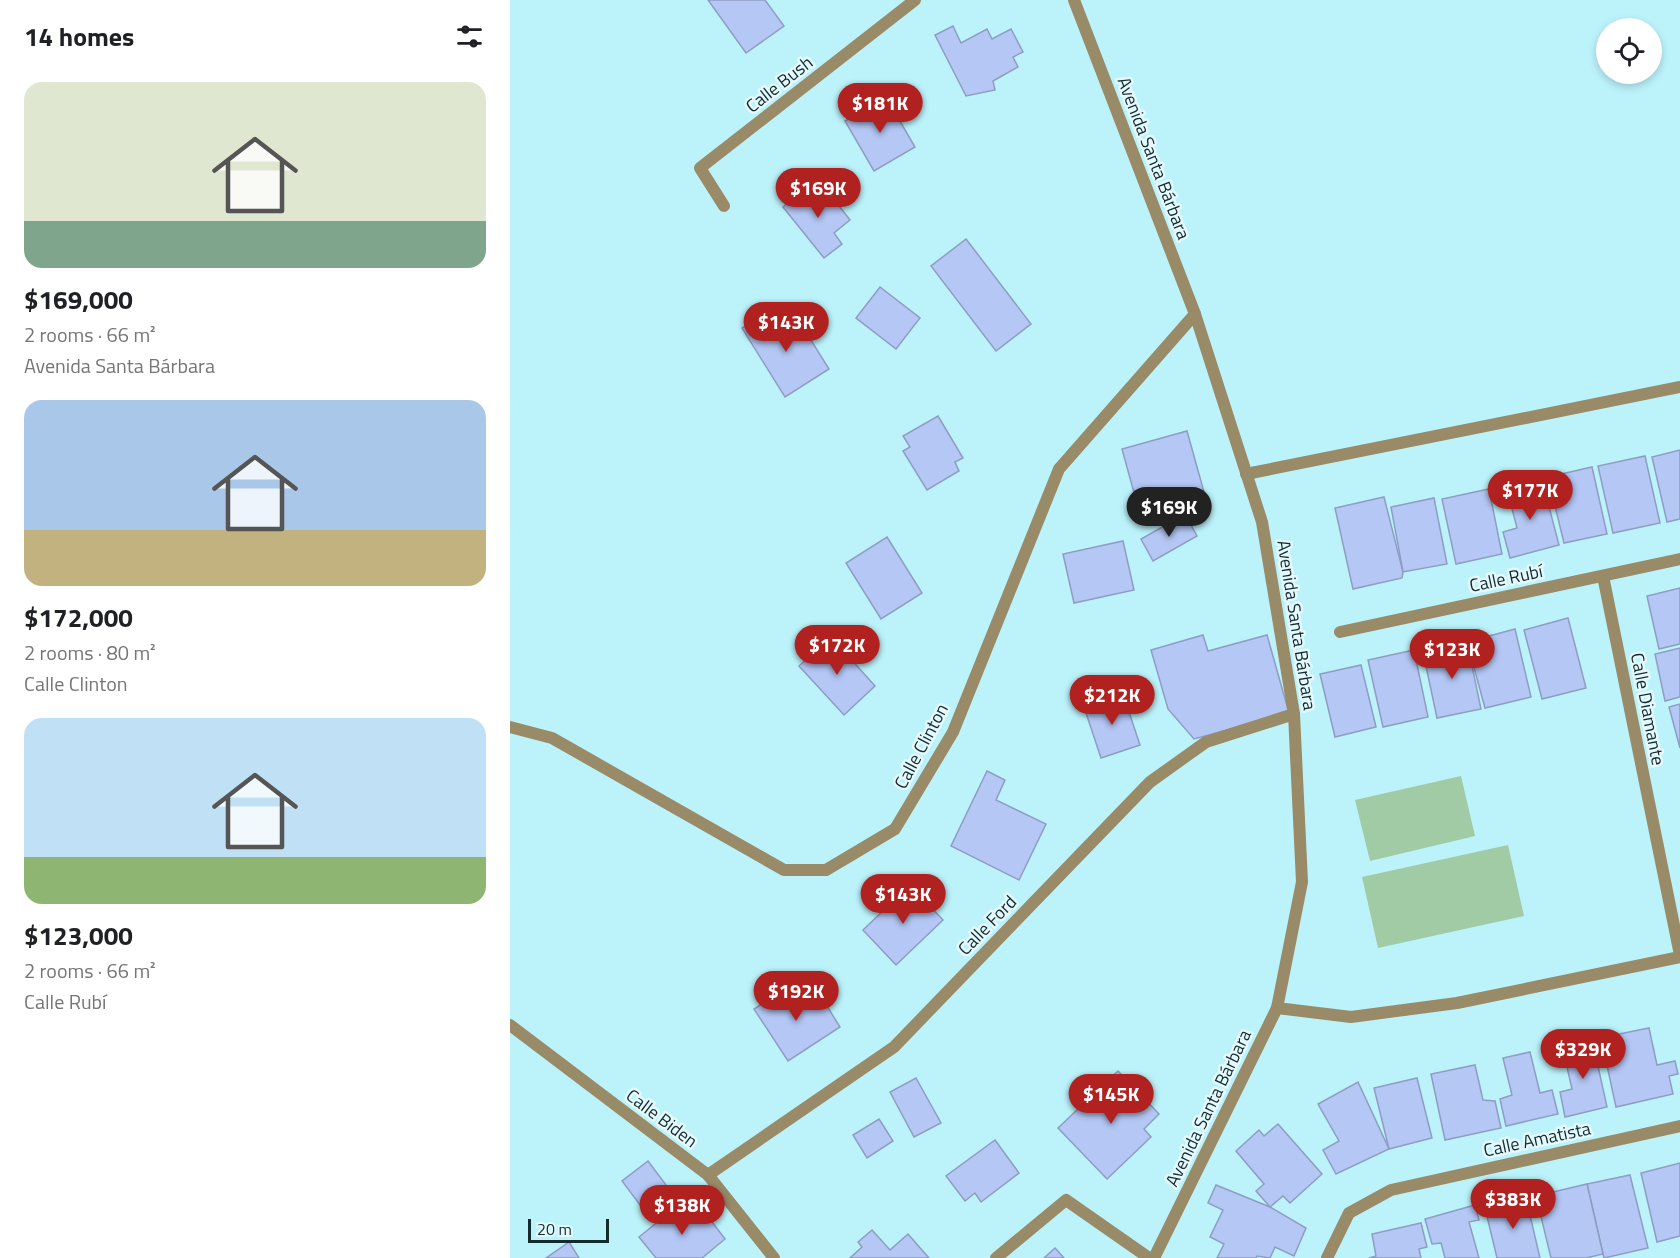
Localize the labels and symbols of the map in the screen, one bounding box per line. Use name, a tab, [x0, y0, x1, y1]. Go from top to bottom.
street label: Calle Bush	[740, 49, 818, 119]
street label: Avenida Santa Bárbara	[1111, 73, 1197, 243]
pin: $181K	[838, 83, 922, 134]
pin: $169K	[776, 168, 860, 219]
pin: $143K	[744, 302, 828, 353]
pin: $177K	[1488, 470, 1572, 521]
pin: $169K	[1127, 487, 1211, 538]
street label: Avenida Santa Bárbara	[1270, 538, 1324, 712]
street label: Calle Rubí	[1467, 557, 1547, 599]
pin: $172K	[795, 625, 879, 676]
pin: $123K	[1410, 629, 1494, 680]
street label: Calle Diamante	[1624, 651, 1672, 767]
pin: $212K	[1070, 675, 1154, 726]
street label: Calle Clinton	[887, 699, 955, 793]
pin: $143K	[861, 874, 945, 925]
street label: Calle Ford	[951, 889, 1023, 961]
pin: $192K	[754, 971, 838, 1022]
street label: Avenida Santa Bárbara	[1158, 1025, 1258, 1191]
pin: $329K	[1541, 1029, 1625, 1080]
pin: $145K	[1069, 1074, 1153, 1125]
street label: Calle Biden	[621, 1082, 703, 1154]
street label: Calle Amatista	[1481, 1114, 1593, 1164]
pin: $383K	[1471, 1179, 1555, 1230]
pin: $138K	[640, 1185, 724, 1236]
scale bar	[528, 1216, 609, 1244]

